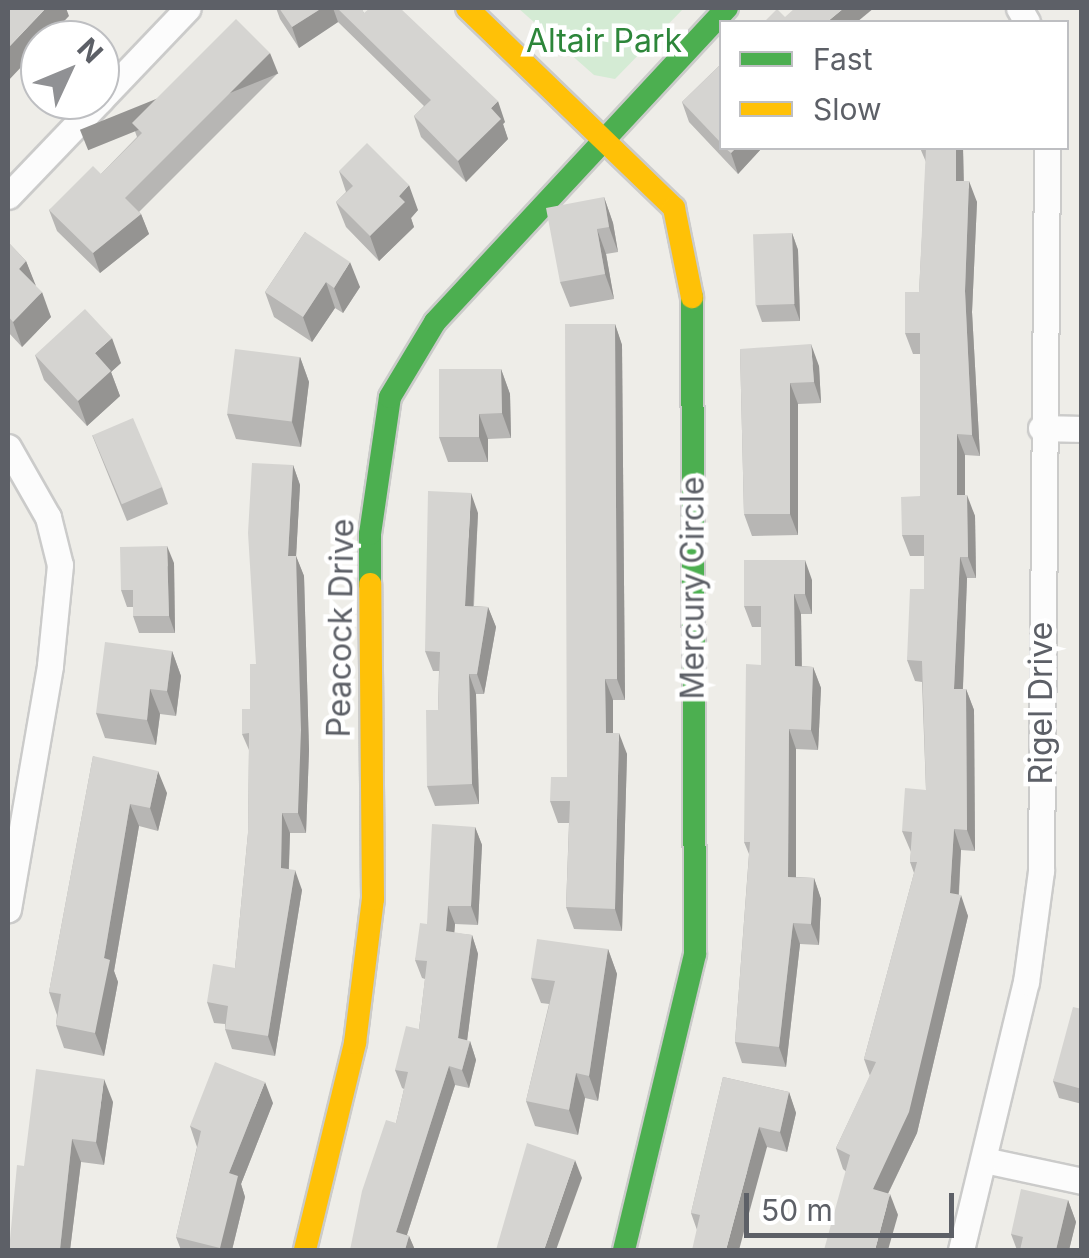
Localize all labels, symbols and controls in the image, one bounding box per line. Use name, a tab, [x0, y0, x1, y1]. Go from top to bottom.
north arrow	[20, 20, 120, 120]
legend	[719, 20, 1069, 150]
park label: Altair Park	[526, 22, 682, 60]
text: N	[70, 31, 110, 70]
text: Fast	[813, 41, 872, 77]
text: Slow	[813, 91, 882, 127]
street label: Mercury Circle	[674, 476, 712, 700]
street label: Peacock Drive	[320, 518, 362, 738]
street label: Rigel Drive	[1022, 622, 1060, 784]
scale bar	[749, 1173, 959, 1235]
text: 50 m	[761, 1192, 833, 1228]

